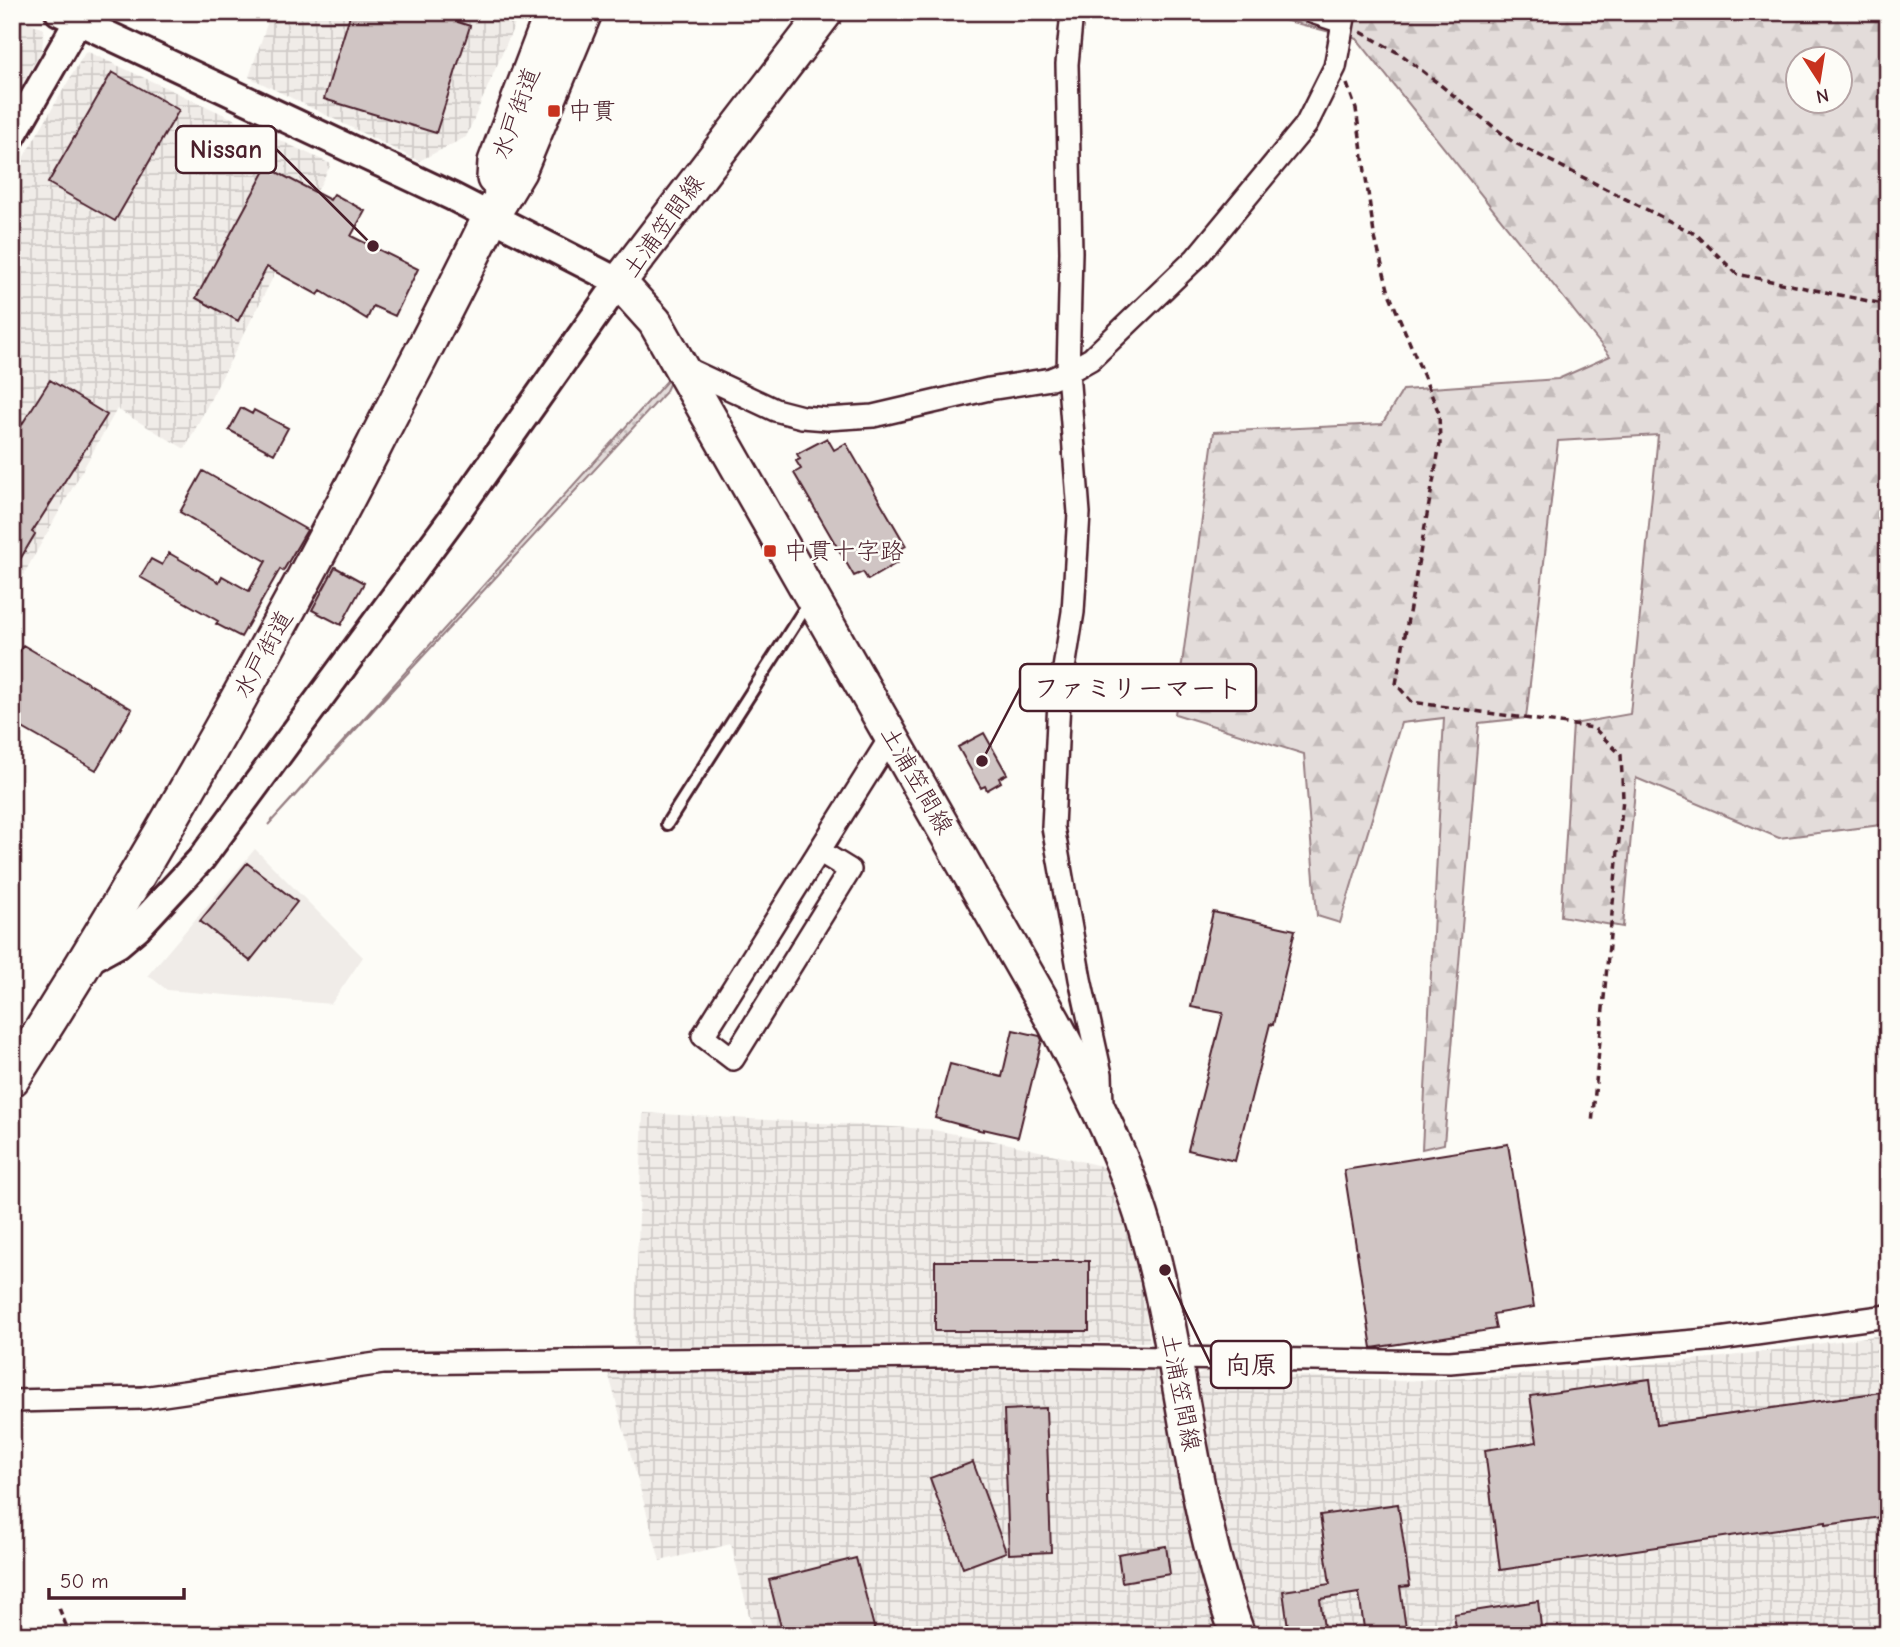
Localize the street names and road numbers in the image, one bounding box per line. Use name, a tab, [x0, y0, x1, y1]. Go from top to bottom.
street label: 水戸街道	[486, 63, 546, 163]
street label: 土浦笠間線	[616, 169, 710, 283]
street label: 水戸街道	[227, 605, 299, 703]
street label: 土浦笠間線	[875, 721, 959, 839]
street label: 土浦笠間線	[1156, 1330, 1206, 1454]

